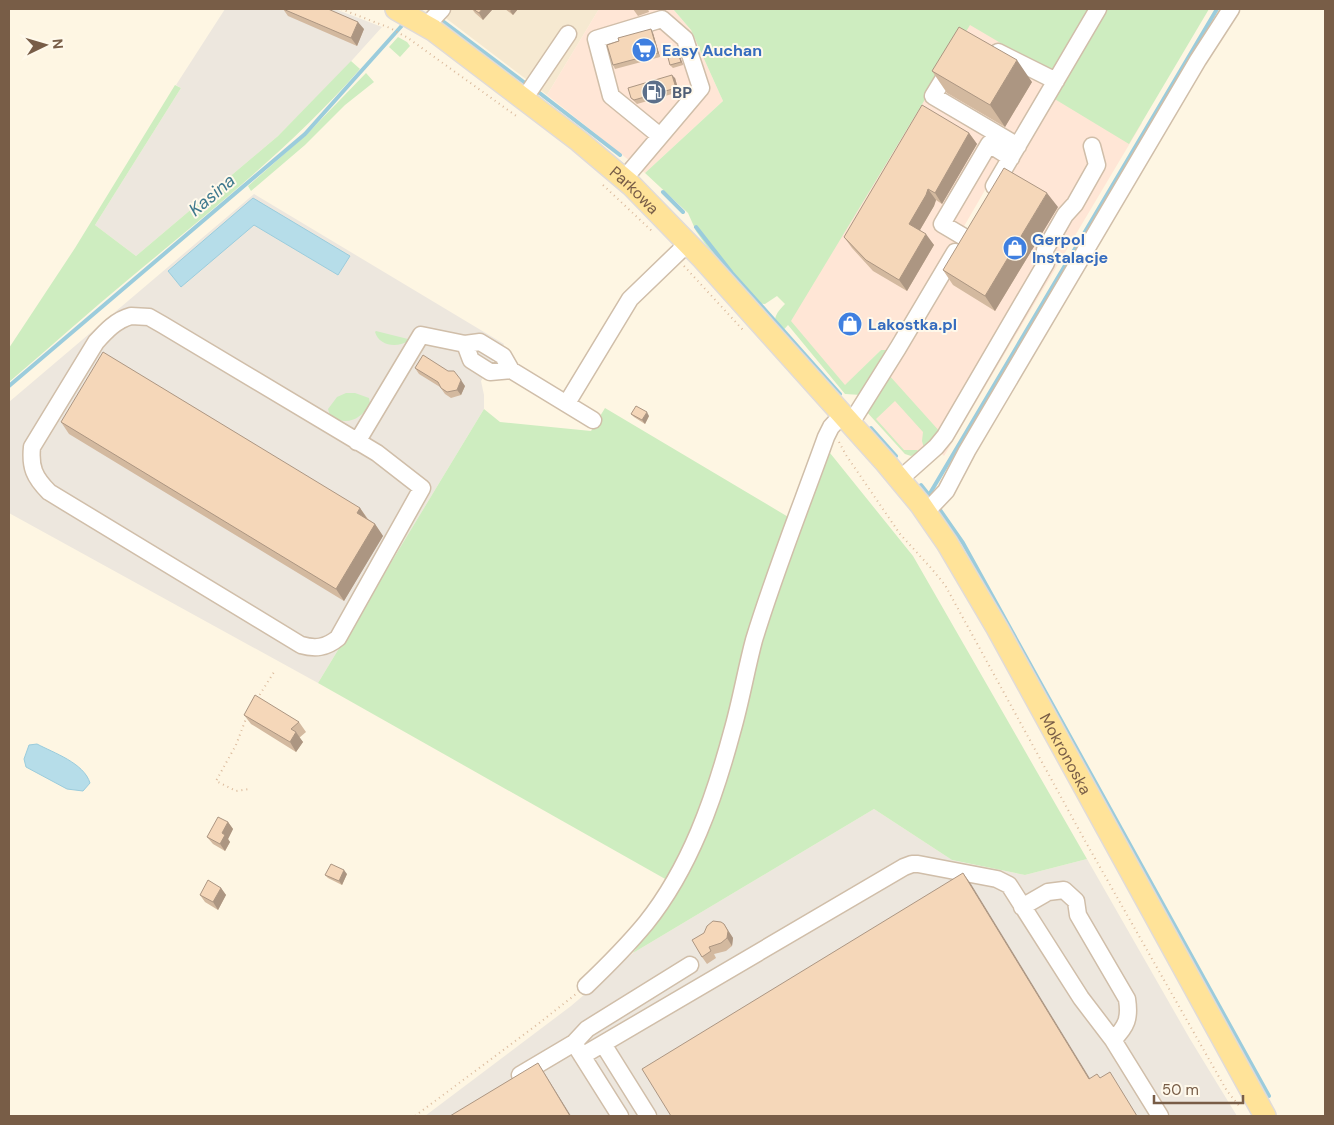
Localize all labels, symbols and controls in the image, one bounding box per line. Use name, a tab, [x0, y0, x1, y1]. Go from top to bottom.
north arrow	[20, 20, 70, 70]
supermarket icon: Easy Auchan	[631, 37, 657, 63]
text: N	[49, 38, 67, 50]
place label: Easy Auchan	[662, 40, 762, 61]
fuel station icon: BP	[641, 79, 667, 105]
place label: BP	[672, 82, 692, 103]
street label: Parkowa	[606, 161, 664, 218]
water label: Kasina	[184, 168, 240, 221]
place label: Gerpol Instalacje	[1032, 229, 1108, 268]
shop icon: Gerpol Instalacje	[1002, 235, 1028, 261]
shop icon: Lakostka.pl	[837, 311, 863, 337]
place label: Lakostka.pl	[868, 314, 957, 335]
street label: Mokronoska	[1035, 709, 1097, 798]
scale bar	[1154, 1072, 1243, 1104]
text: 50 m	[1162, 1080, 1199, 1100]

